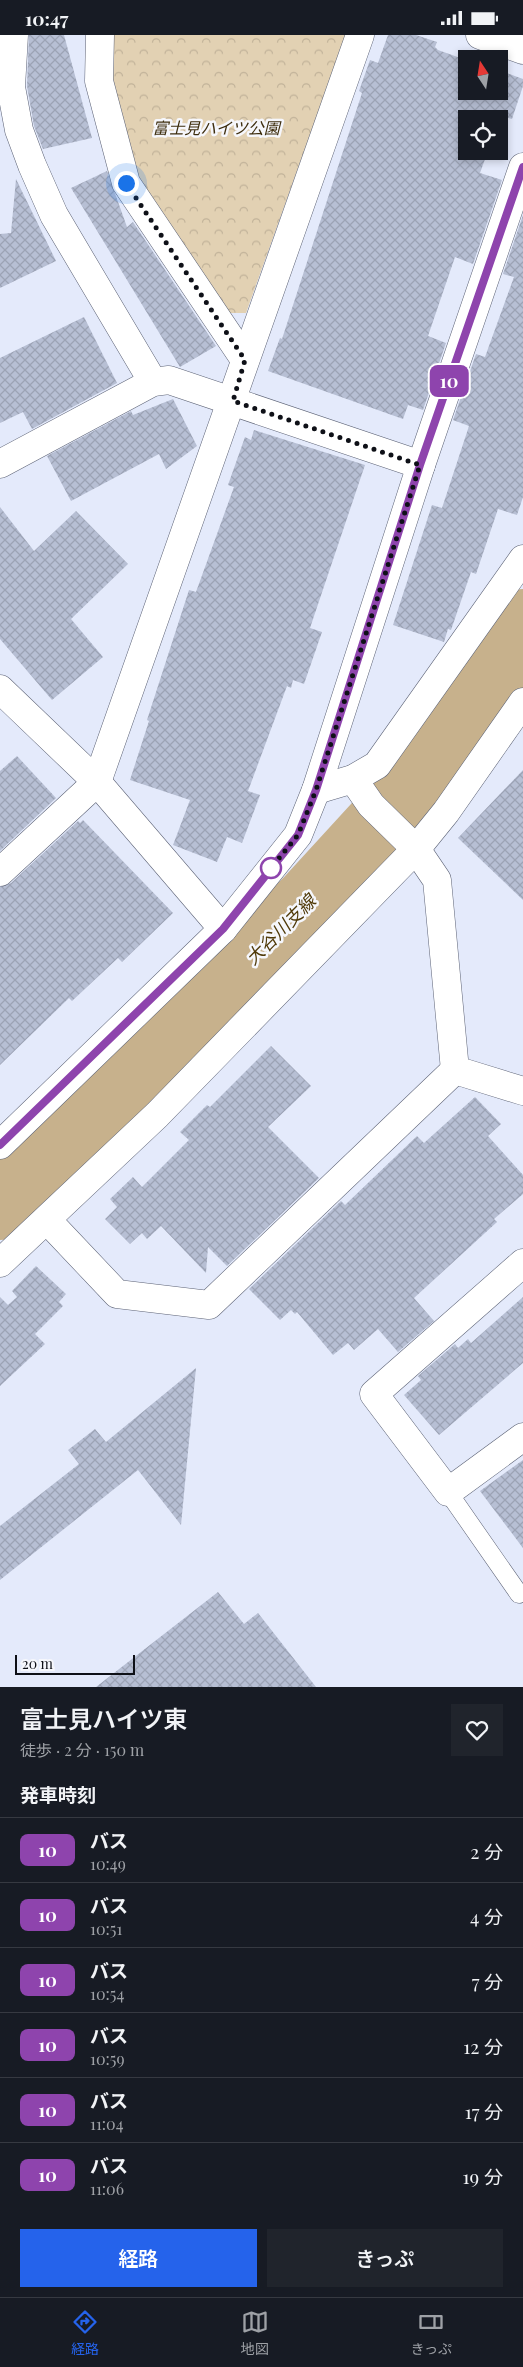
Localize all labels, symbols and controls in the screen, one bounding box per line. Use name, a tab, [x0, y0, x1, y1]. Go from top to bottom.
text: 10:47	[25, 5, 69, 31]
north arrow	[458, 50, 508, 100]
map controls	[458, 50, 508, 160]
button: locate	[458, 110, 508, 160]
park label: 富士見ハイツ公園	[152, 117, 282, 138]
your location	[114, 171, 139, 196]
line badge: 10	[426, 365, 472, 397]
text: 10	[440, 369, 458, 393]
unlabelled marker	[260, 857, 282, 879]
water label: 大谷川支線	[240, 888, 322, 970]
scale bar	[15, 1652, 135, 1675]
text: 20 m	[22, 1654, 53, 1673]
text: 富士見ハイツ東	[20, 1702, 188, 1734]
button: heart	[451, 1704, 503, 1756]
text: 徒歩 · 2 分 · 150 m	[20, 1739, 144, 1760]
text: 発車時刻	[20, 1781, 96, 1807]
text: バス	[90, 1827, 128, 1853]
text: 10	[38, 1838, 57, 1862]
text: 2 分	[470, 1838, 503, 1864]
text: 10:49	[90, 1853, 126, 1874]
text: バス	[90, 1892, 128, 1918]
text: 10	[38, 1903, 57, 1927]
text: 4 分	[470, 1903, 503, 1929]
text: 10:51	[90, 1918, 122, 1939]
text: バス	[90, 1957, 128, 1983]
text: 10	[38, 1968, 57, 1992]
text: 7 分	[472, 1968, 503, 1994]
text: 10:54	[90, 1983, 124, 2004]
text: バス	[90, 2022, 128, 2048]
text: 10	[38, 2033, 57, 2057]
text: 12 分	[463, 2033, 503, 2059]
text: 10:59	[90, 2048, 125, 2069]
text: バス	[90, 2087, 128, 2113]
text: 10	[38, 2098, 57, 2122]
text: 17 分	[465, 2098, 503, 2124]
text: 11:04	[90, 2113, 124, 2134]
text: バス	[90, 2152, 128, 2178]
text: 10	[38, 2163, 57, 2187]
text: 19 分	[463, 2163, 503, 2189]
text: 11:06	[90, 2178, 124, 2199]
button: 経路	[20, 2229, 257, 2287]
button: きっぷ	[267, 2229, 503, 2287]
tab: 経路	[71, 2308, 99, 2358]
tab: 地図	[241, 2308, 269, 2358]
tab: きっぷ	[411, 2308, 452, 2358]

